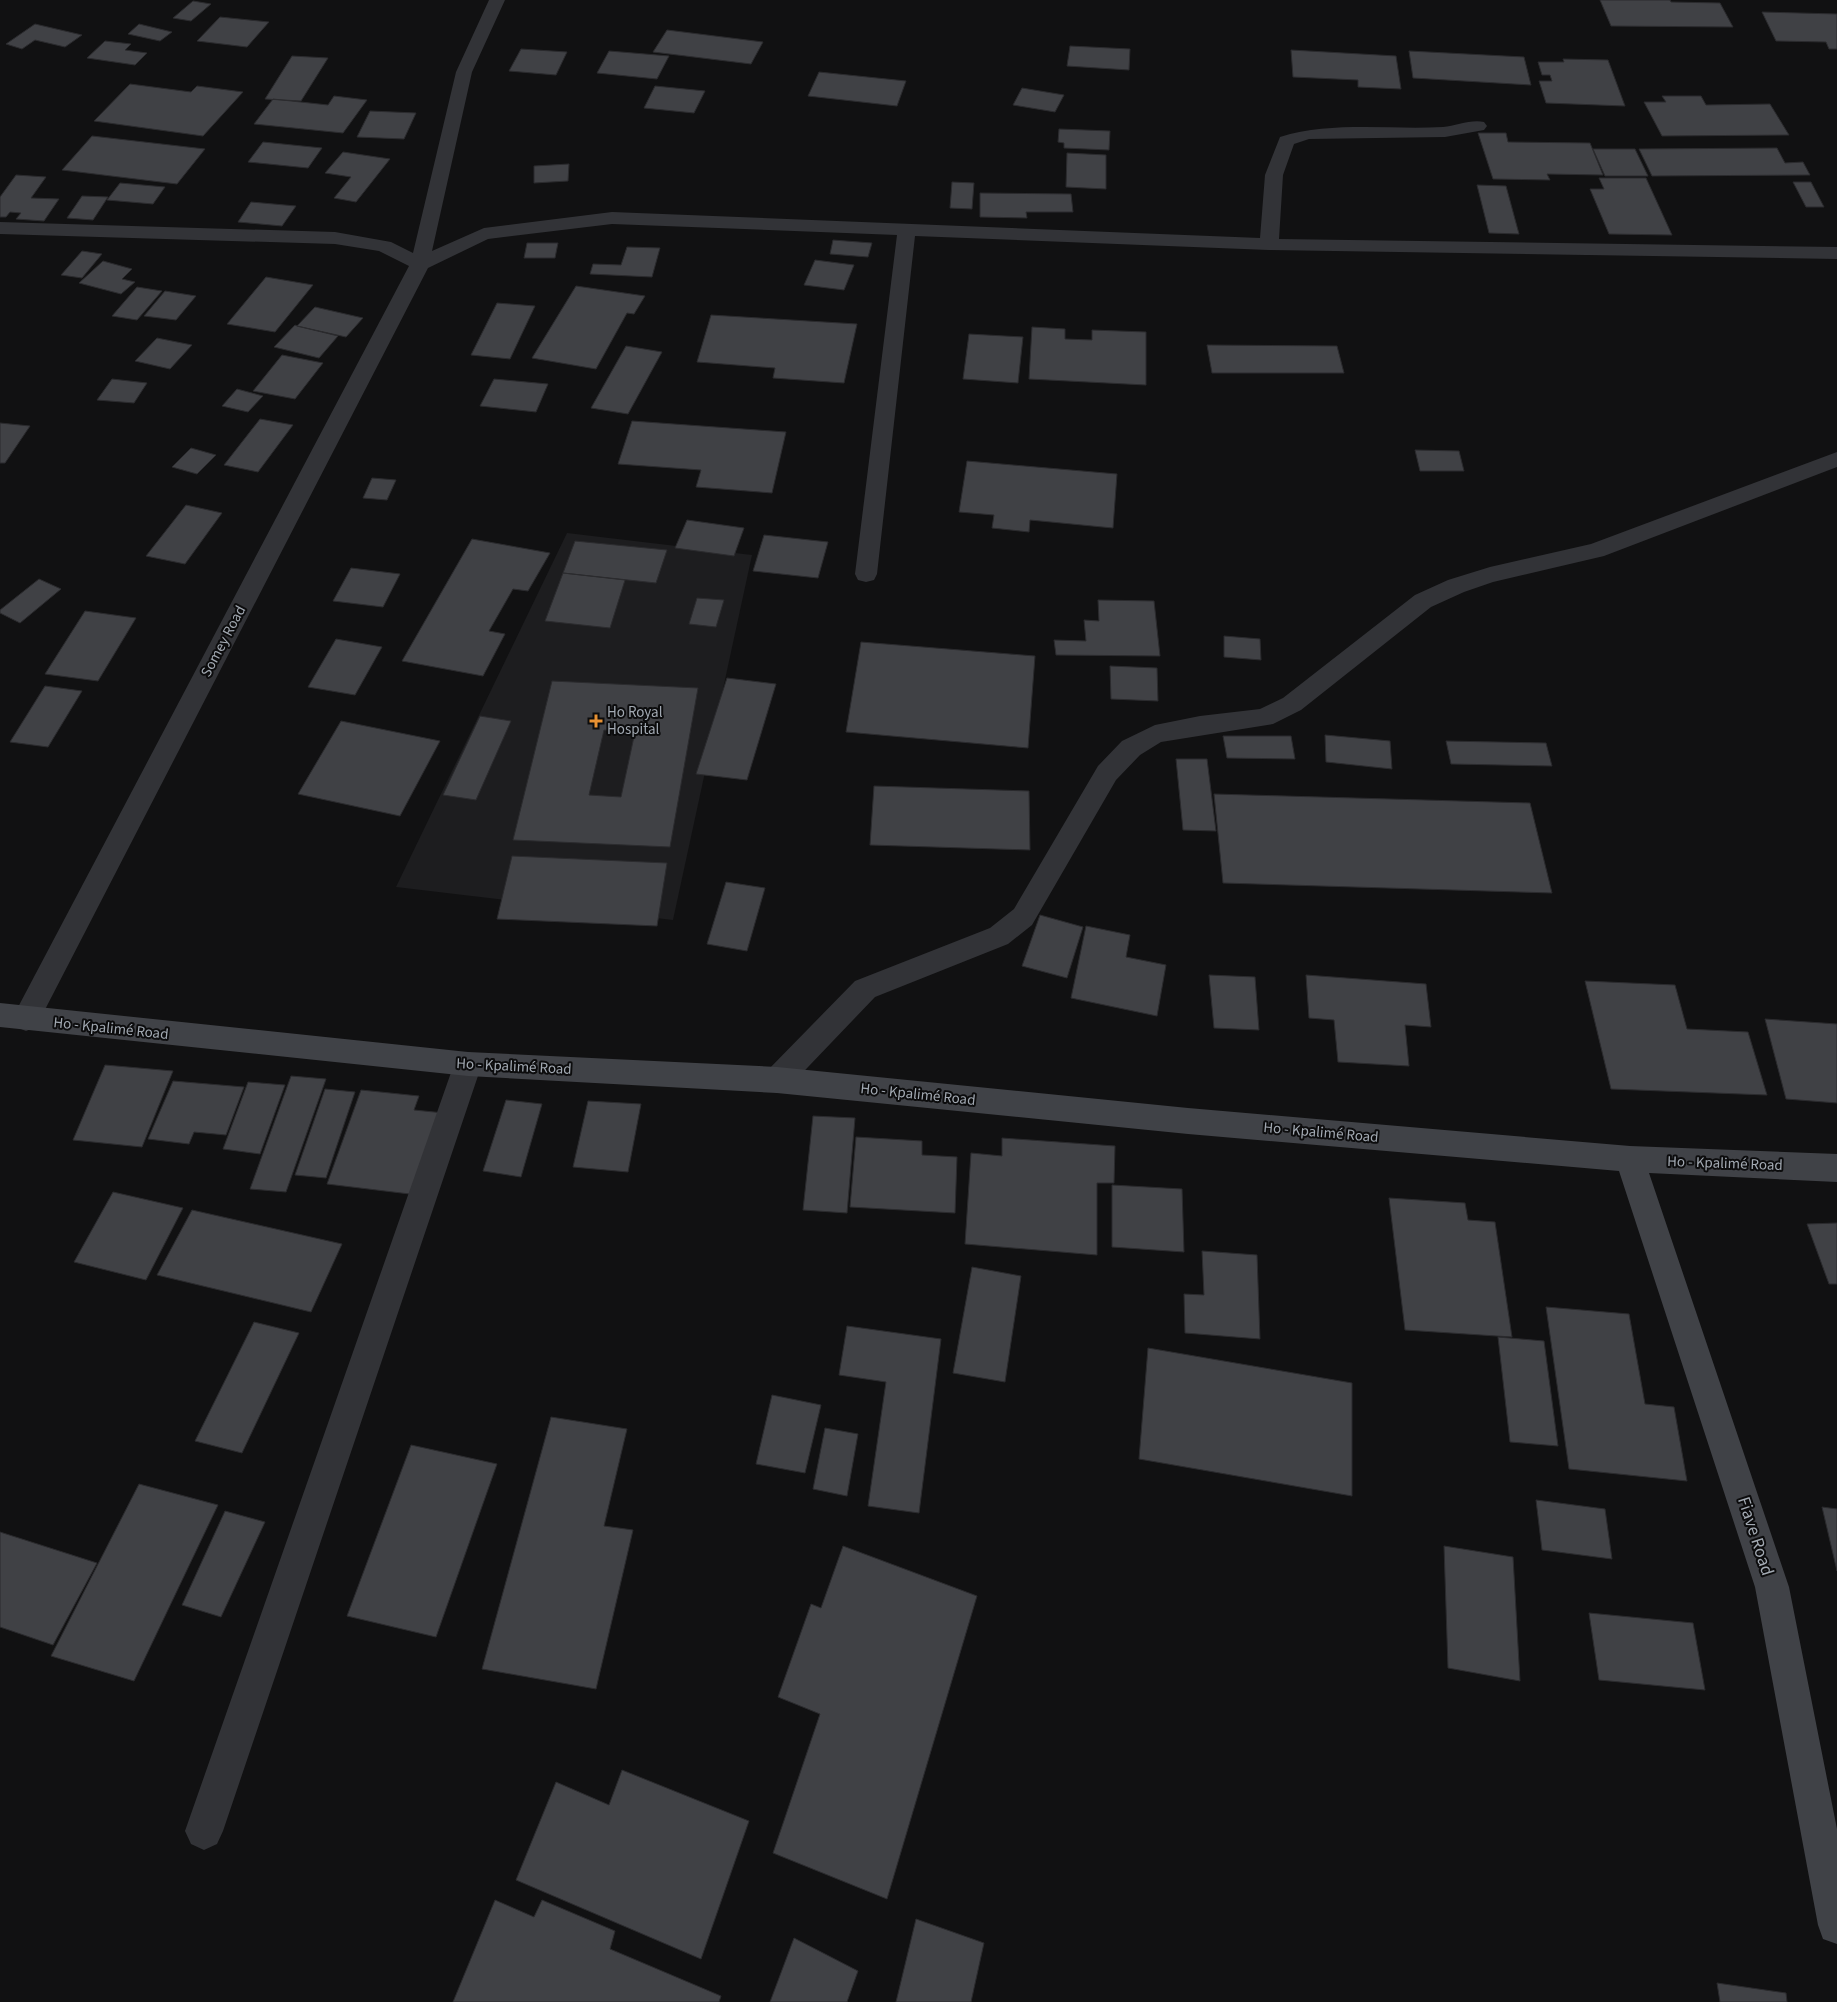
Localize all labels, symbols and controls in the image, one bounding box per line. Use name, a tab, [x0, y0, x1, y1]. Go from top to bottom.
street label: Somey Road	[196, 602, 251, 681]
place label: Ho Royal Hospital	[607, 702, 663, 740]
marker: Ho Royal Hospital	[589, 714, 603, 728]
street label: Ho - Kpalimé Road	[52, 1012, 169, 1045]
street label: Ho - Kpalimé Road	[456, 1053, 572, 1080]
street label: Ho - Kpalimé Road	[859, 1078, 976, 1111]
street label: Ho - Kpalimé Road	[1262, 1117, 1379, 1148]
street label: Ho - Kpalimé Road	[1667, 1151, 1783, 1176]
street label: Fiave Road	[1731, 1493, 1780, 1579]

